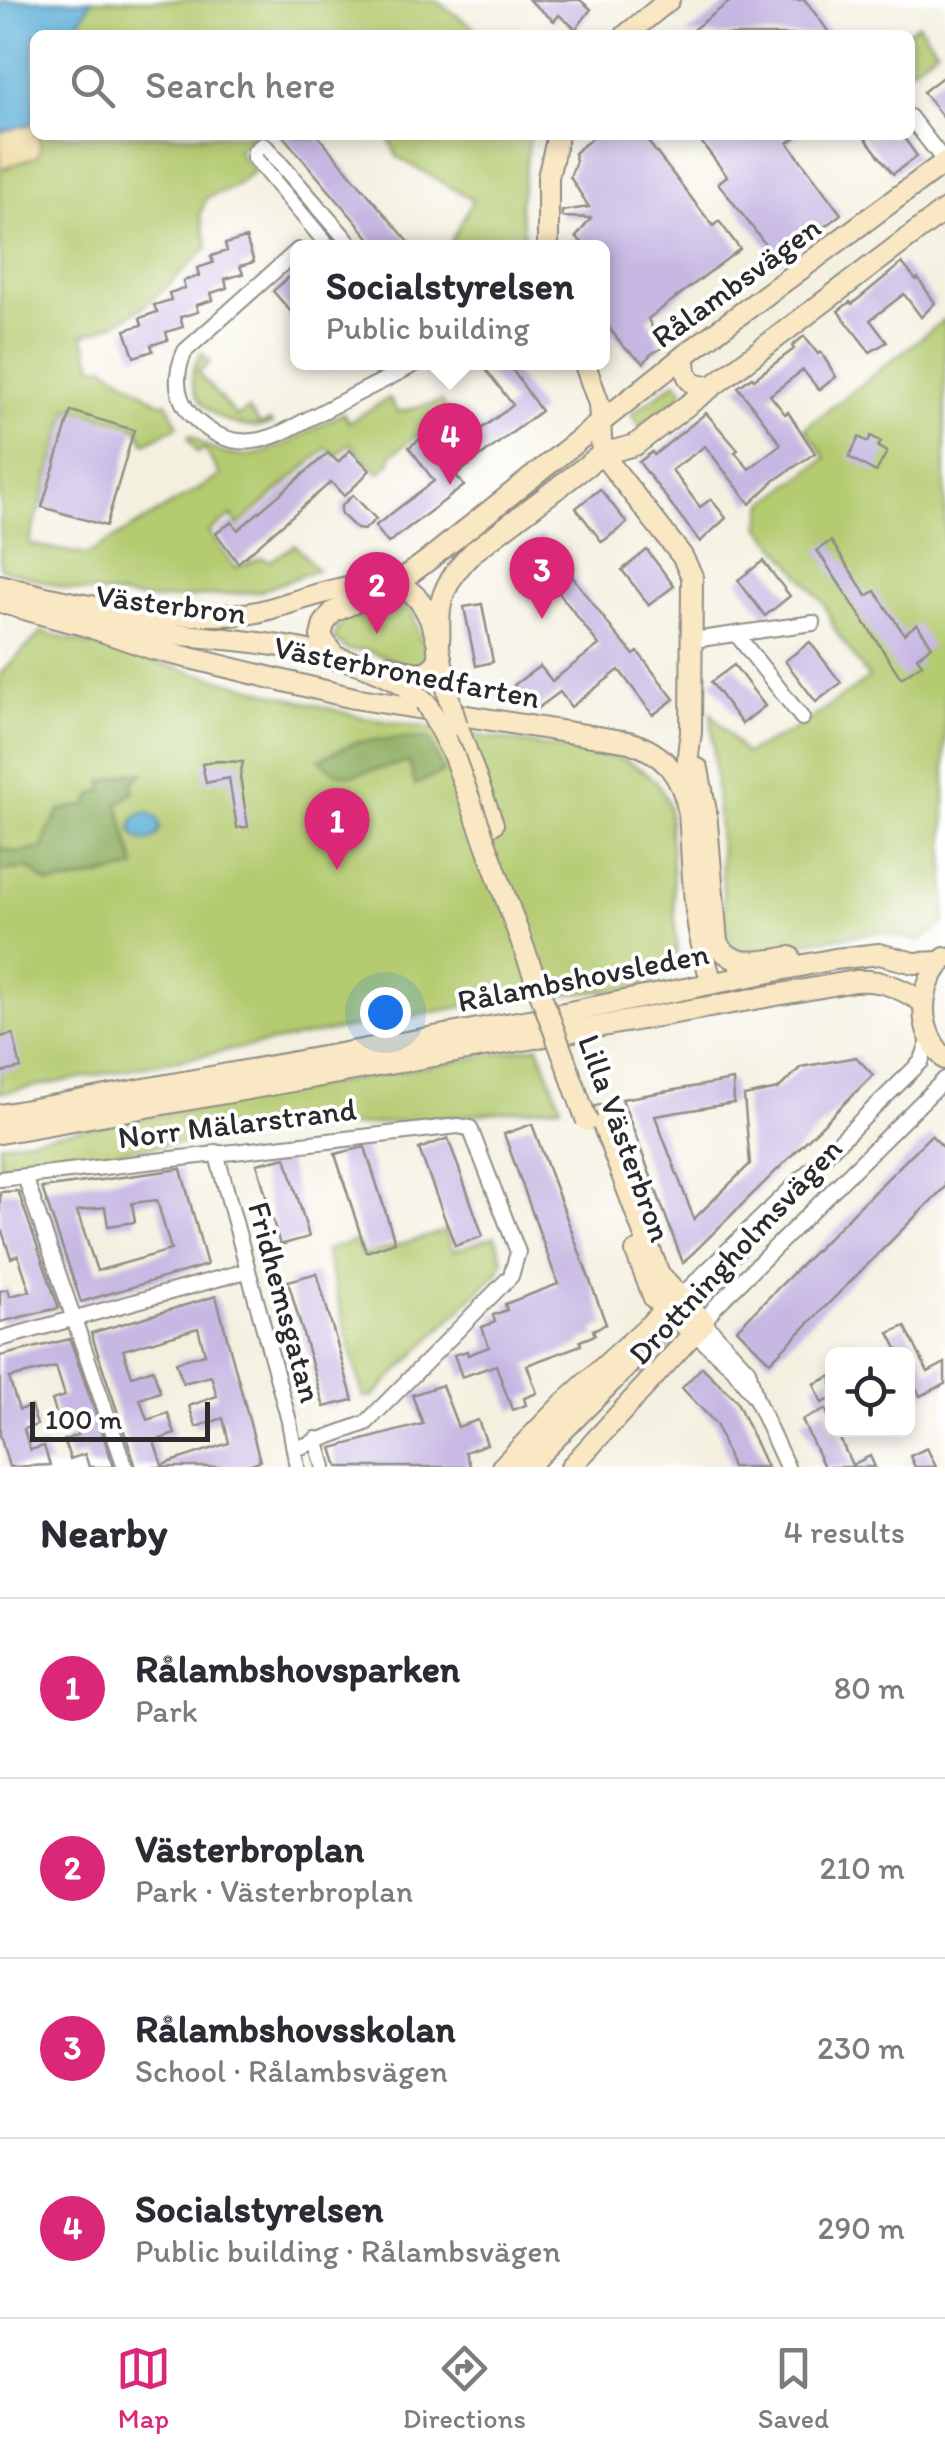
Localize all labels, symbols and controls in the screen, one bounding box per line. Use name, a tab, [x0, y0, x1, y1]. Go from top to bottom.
search box	[30, 30, 915, 140]
icon: search	[65, 58, 120, 113]
text: Search here	[145, 62, 336, 108]
street label: Rålambsvägen	[644, 208, 828, 356]
popup	[290, 240, 610, 370]
text: Socialstyrelsen	[326, 263, 574, 309]
text: Public building	[326, 309, 529, 347]
pin: 4	[418, 402, 482, 485]
pin: 3	[510, 536, 574, 619]
pin: 2	[344, 552, 410, 634]
street label: Västerbron	[93, 576, 249, 632]
street label: Västerbronedfarten	[271, 628, 543, 716]
pin: 1	[304, 788, 370, 870]
street label: Rålambshovsleden	[454, 934, 712, 1020]
your location	[360, 987, 411, 1038]
street label: Lilla Västerbron	[570, 1029, 680, 1247]
street label: Norr Mälarstrand	[116, 1090, 358, 1156]
street label: Drottningholmsvägen	[620, 1130, 850, 1372]
street label: Fridhemsgatan	[240, 1197, 330, 1407]
map controls	[825, 1347, 915, 1437]
button: locate	[825, 1347, 915, 1437]
scale bar	[30, 1397, 210, 1442]
text: 100 m	[45, 1402, 122, 1436]
text: Nearby	[40, 1507, 167, 1558]
text: 4 results	[784, 1513, 905, 1551]
text: Rålambshovsparken	[135, 1646, 460, 1692]
text: 1	[65, 1669, 80, 1707]
text: 80 m	[834, 1669, 905, 1707]
text: Park	[135, 1692, 198, 1730]
text: Västerbroplan	[135, 1826, 364, 1872]
text: 2	[64, 1849, 81, 1887]
text: 210 m	[819, 1849, 905, 1887]
text: Park · Västerbroplan	[135, 1872, 413, 1910]
text: Rålambshovsskolan	[135, 2006, 456, 2052]
text: 3	[64, 2029, 81, 2067]
text: 230 m	[817, 2029, 905, 2067]
text: School · Rålambsvägen	[135, 2052, 448, 2090]
text: Socialstyrelsen	[135, 2186, 384, 2232]
text: 4	[63, 2209, 82, 2247]
text: 290 m	[818, 2209, 905, 2247]
text: Public building · Rålambsvägen	[135, 2232, 560, 2270]
tab: Map	[116, 2341, 171, 2435]
tab: Directions	[403, 2341, 526, 2435]
tab: Saved	[758, 2341, 829, 2435]

